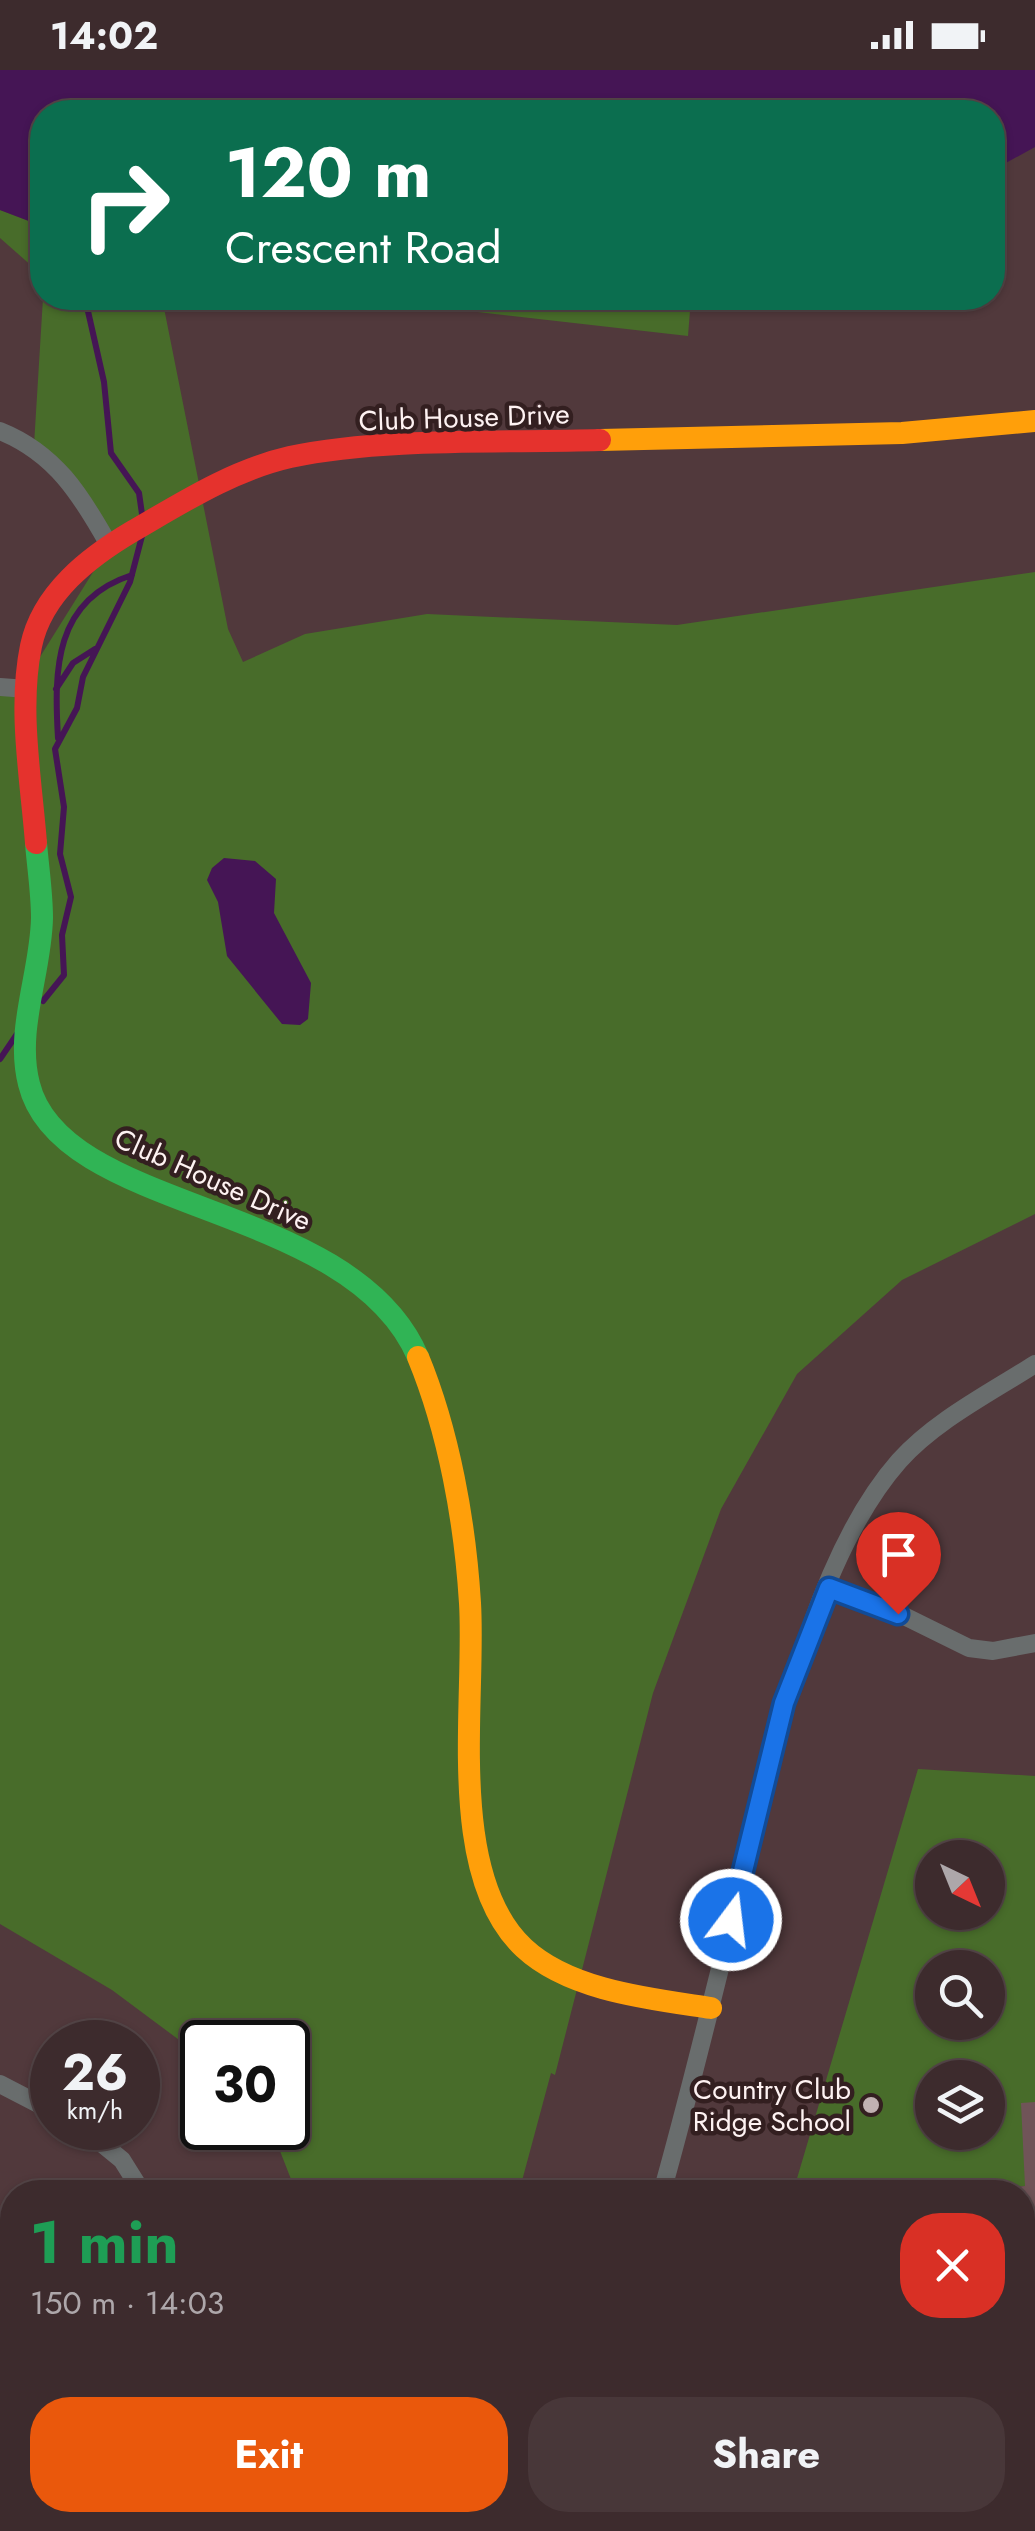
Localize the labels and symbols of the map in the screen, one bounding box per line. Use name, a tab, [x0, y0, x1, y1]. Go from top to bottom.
street label: Club House Drive	[358, 393, 570, 442]
street label: Club House Drive	[108, 1118, 318, 1241]
pin	[856, 1512, 941, 1615]
north arrow	[915, 1840, 1005, 1930]
position arrow	[679, 1868, 783, 1972]
speed limit sign: 30	[180, 2020, 310, 2150]
place label: Country Club Ridge School	[693, 2069, 851, 2142]
marker: Country Club Ridge School	[860, 2094, 882, 2116]

